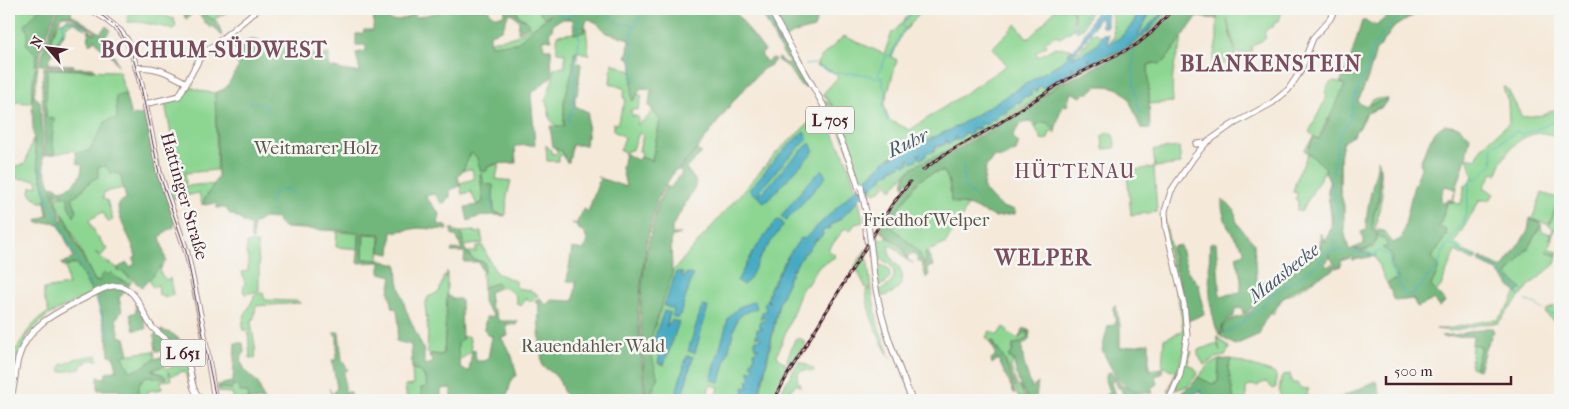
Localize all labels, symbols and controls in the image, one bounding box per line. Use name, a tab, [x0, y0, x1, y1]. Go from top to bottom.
north arrow	[22, 22, 72, 72]
text: N	[27, 33, 47, 51]
district label: BOCHUM-SÜDWEST	[101, 36, 328, 63]
district label: BLANKENSTEIN	[1180, 51, 1362, 77]
road number: L 705	[806, 106, 854, 134]
water label: Ruhr	[882, 123, 933, 163]
street label: Hattinger Straße	[156, 130, 212, 262]
park label: Weitmarer Holz	[253, 138, 378, 159]
district label: HÜTTENAU	[1014, 159, 1136, 183]
park label: Friedhof Welper	[863, 210, 990, 231]
water label: Maasbecke	[1243, 238, 1325, 309]
district label: WELPER	[994, 245, 1092, 271]
park label: Rauendahler Wald	[521, 336, 665, 357]
road number: L 651	[160, 339, 206, 366]
scale bar	[1386, 354, 1512, 386]
text: 500 m	[1394, 362, 1433, 380]

